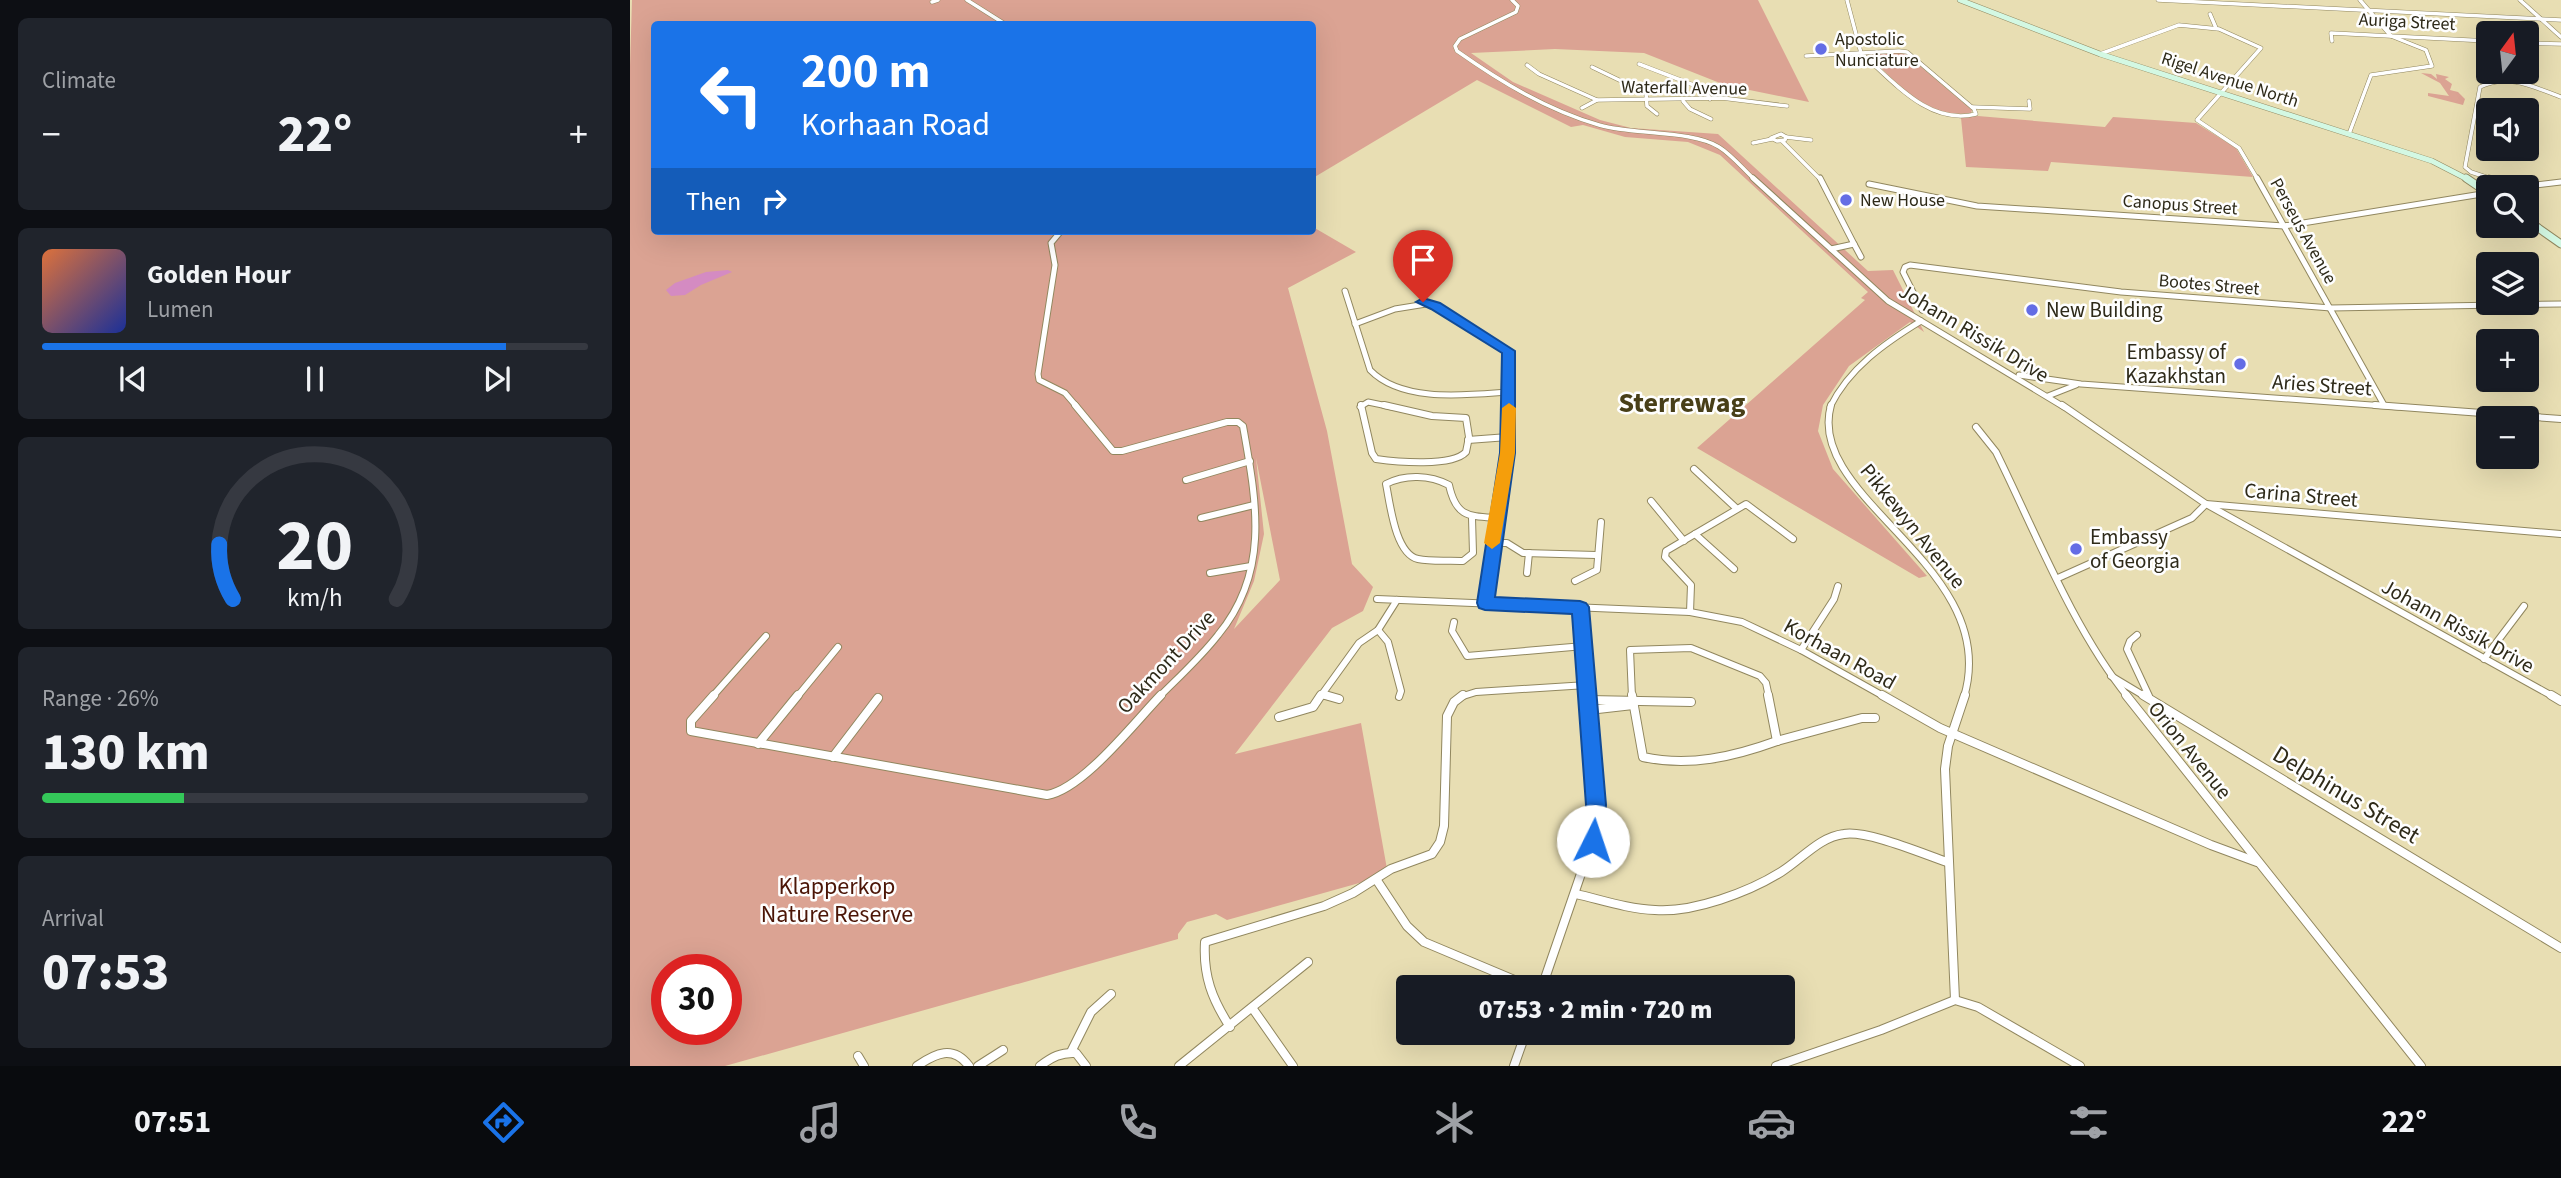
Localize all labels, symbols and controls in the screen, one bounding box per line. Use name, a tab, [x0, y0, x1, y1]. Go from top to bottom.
street label: Auriga Street	[2358, 7, 2456, 37]
north arrow	[2476, 21, 2539, 84]
map controls	[2476, 21, 2539, 469]
place label: Apostolic Nunciature	[1835, 27, 1919, 73]
text: 200 m	[801, 37, 930, 107]
marker: Apostolic Nunciature	[1813, 41, 1829, 57]
street label: Rigel Avenue North	[2158, 46, 2302, 114]
icon: left	[686, 49, 777, 140]
text: Climate	[42, 64, 116, 97]
street label: Waterfall Avenue	[1621, 74, 1747, 102]
text: 22°	[278, 98, 352, 172]
button: sound	[2476, 98, 2539, 161]
text: Korhaan Road	[801, 102, 990, 148]
text: −	[42, 108, 61, 162]
text: +	[569, 108, 588, 162]
street label: Perseus Avenue	[2264, 173, 2343, 289]
button: search	[2476, 175, 2539, 238]
icon: right	[755, 182, 793, 220]
text: Then	[686, 183, 741, 220]
place label: New House	[1860, 188, 1945, 213]
street label: Canopus Street	[2122, 189, 2238, 221]
marker: New House	[1838, 192, 1854, 208]
pin	[1393, 230, 1453, 302]
icon: arrive	[1404, 241, 1442, 279]
button: layers	[2476, 252, 2539, 315]
text: Golden Hour	[147, 256, 291, 293]
street label: Bootes Street	[2158, 268, 2260, 302]
street label: Johann Rissik Drive	[1893, 276, 2055, 390]
text: Lumen	[147, 293, 214, 326]
place label: New Building	[2046, 295, 2163, 325]
marker: New Building	[2024, 302, 2040, 318]
button: +	[2476, 329, 2539, 392]
place label: Embassy of Kazakhstan	[2125, 337, 2227, 391]
marker: Embassy of Kazakhstan	[2232, 356, 2248, 372]
icon: previous	[114, 360, 152, 398]
icon: pause	[296, 360, 334, 398]
icon: next	[478, 360, 516, 398]
street label: Aries Street	[2271, 367, 2373, 403]
district label: Sterrewag	[1618, 383, 1746, 423]
button: −	[2476, 406, 2539, 469]
street label: Pikkewyn Avenue	[1853, 457, 1973, 595]
street label: Carina Street	[2243, 475, 2359, 515]
text: 20	[277, 494, 353, 598]
place label: Embassy of Georgia	[2090, 522, 2180, 576]
marker: Embassy of Georgia	[2068, 541, 2084, 557]
street label: Johann Rissik Drive	[2376, 572, 2540, 680]
text: km/h	[287, 580, 343, 616]
street label: Oakmont Drive	[1110, 603, 1222, 721]
street label: Korhaan Road	[1778, 611, 1902, 697]
text: Range · 26%	[42, 682, 159, 715]
street label: Orion Avenue	[2141, 695, 2239, 805]
text: 130 km	[42, 716, 210, 790]
street label: Delphinus Street	[2266, 737, 2426, 853]
position arrow	[1556, 804, 1630, 878]
park label: Klapperkop Nature Reserve	[761, 869, 913, 932]
text: Arrival	[42, 902, 104, 935]
text: 07:53	[42, 936, 169, 1010]
speed limit sign: 30	[651, 954, 742, 1045]
text: 07:53 · 2 min · 720 m	[1479, 991, 1712, 1028]
icon: directions	[479, 1098, 528, 1147]
icon: music	[796, 1098, 845, 1147]
icon: phone	[1113, 1098, 1162, 1147]
icon: climate	[1430, 1098, 1479, 1147]
icon: car	[1747, 1098, 1796, 1147]
icon: filters	[2064, 1098, 2113, 1147]
text: 07:51	[134, 1099, 211, 1145]
text: 22°	[2381, 1099, 2427, 1145]

